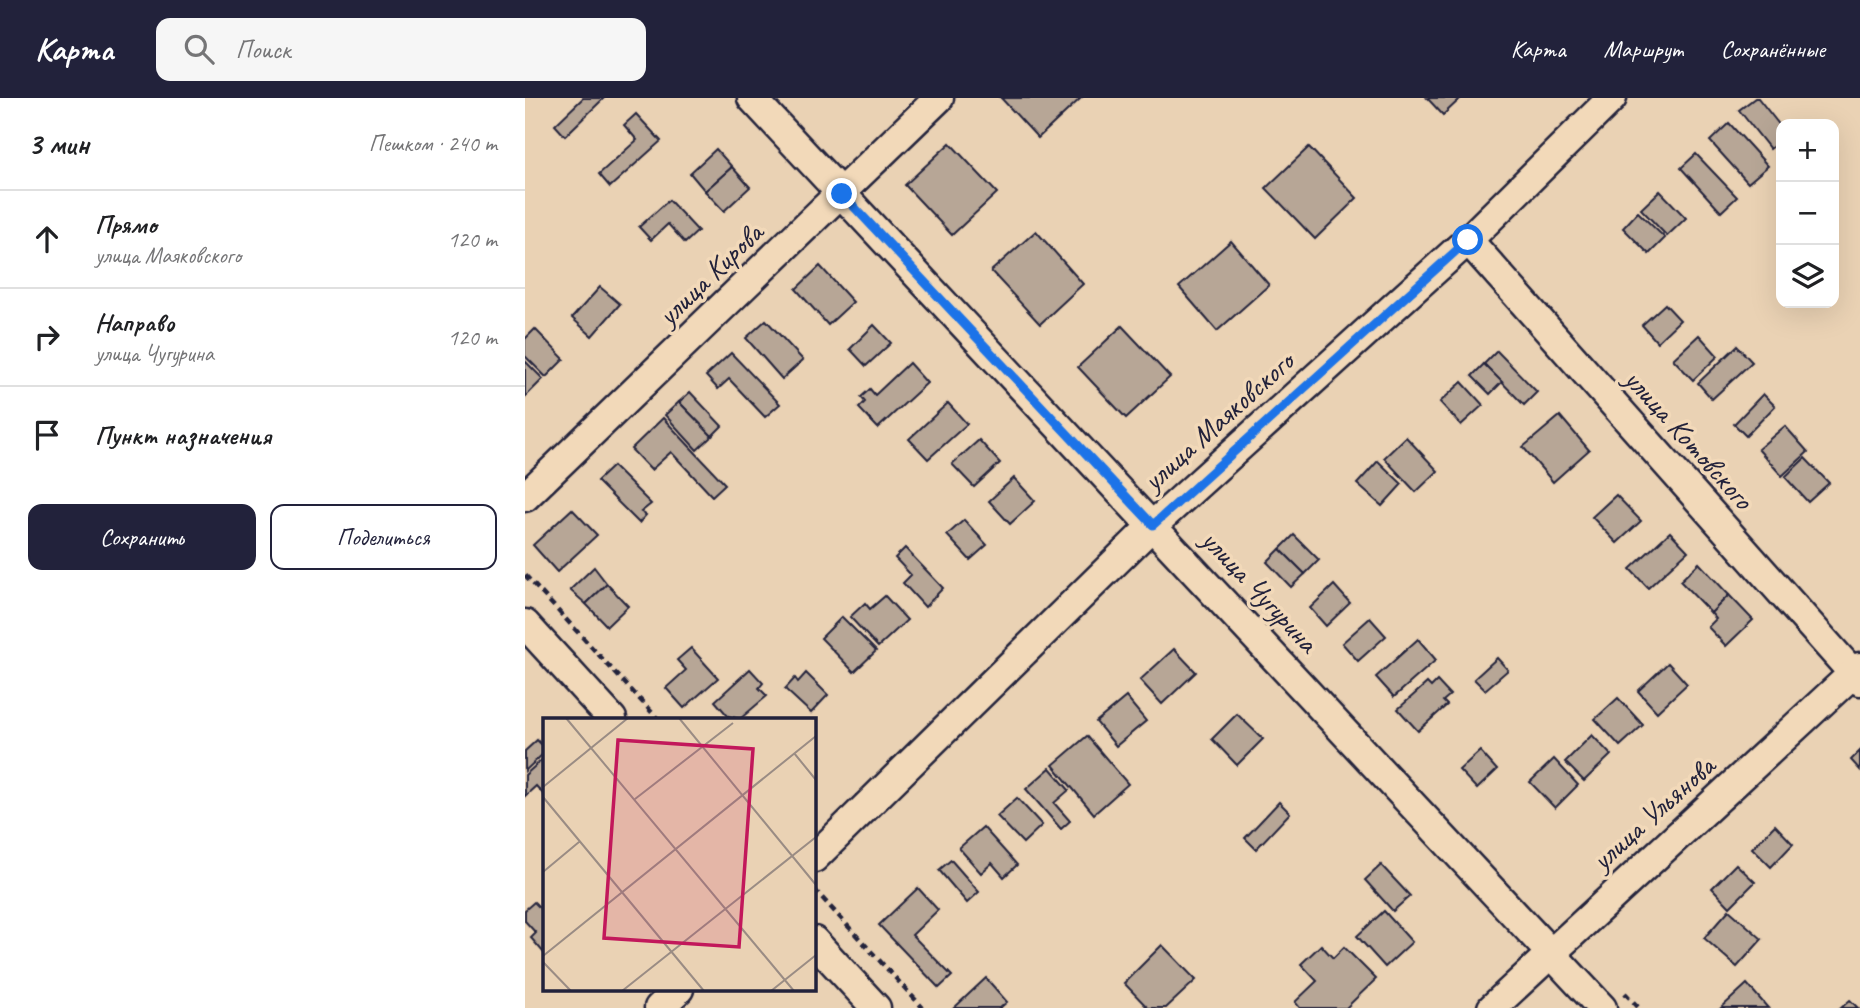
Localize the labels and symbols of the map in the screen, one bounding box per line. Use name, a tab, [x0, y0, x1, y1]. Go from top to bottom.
route end	[826, 178, 857, 209]
street label: улица Кирова	[648, 212, 773, 335]
route start	[1452, 224, 1483, 255]
street label: улица Маяковского	[1133, 341, 1304, 500]
street label: улица Котовского	[1615, 359, 1763, 518]
street label: улица Чугурина	[1192, 520, 1328, 662]
inset map	[543, 718, 815, 990]
street label: улица Ульянова	[1582, 746, 1725, 880]

